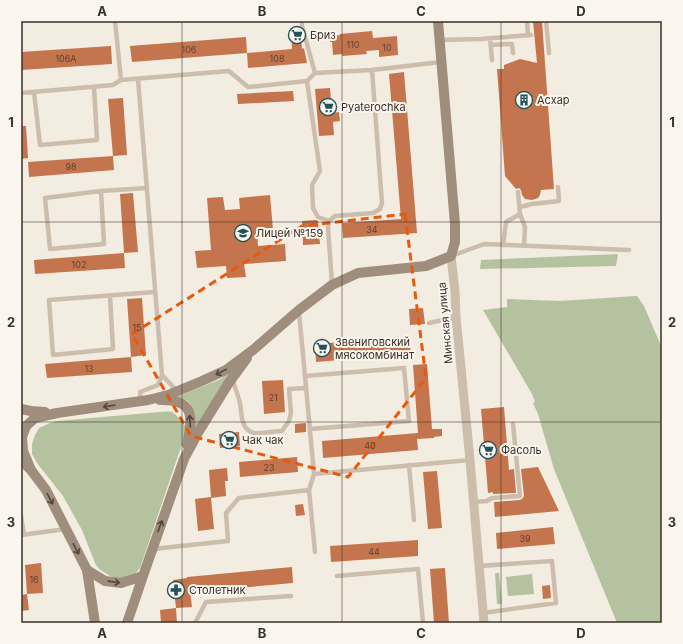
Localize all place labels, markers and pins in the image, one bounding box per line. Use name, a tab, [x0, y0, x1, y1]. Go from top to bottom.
supermarket icon: Бриз	[287, 25, 307, 45]
place label: Бриз	[310, 28, 336, 42]
building icon: Асхар	[514, 90, 534, 110]
place label: Асхар	[537, 93, 570, 107]
supermarket icon: Pyaterochka	[318, 97, 338, 117]
place label: Pyaterochka	[341, 100, 406, 114]
school or university icon: Лицей №159	[233, 223, 253, 243]
place label: Лицей №159	[256, 226, 323, 240]
place label: Звениговский мясокомбинат	[335, 335, 415, 362]
supermarket icon: Звениговский мясокомбинат	[312, 338, 332, 358]
supermarket icon: Чак чак	[219, 430, 239, 450]
place label: Чак чак	[242, 433, 283, 447]
supermarket icon: Фасоль	[478, 440, 498, 460]
place label: Фасоль	[501, 443, 542, 457]
pharmacy icon: Столетник	[166, 580, 186, 600]
place label: Столетник	[189, 583, 246, 597]

